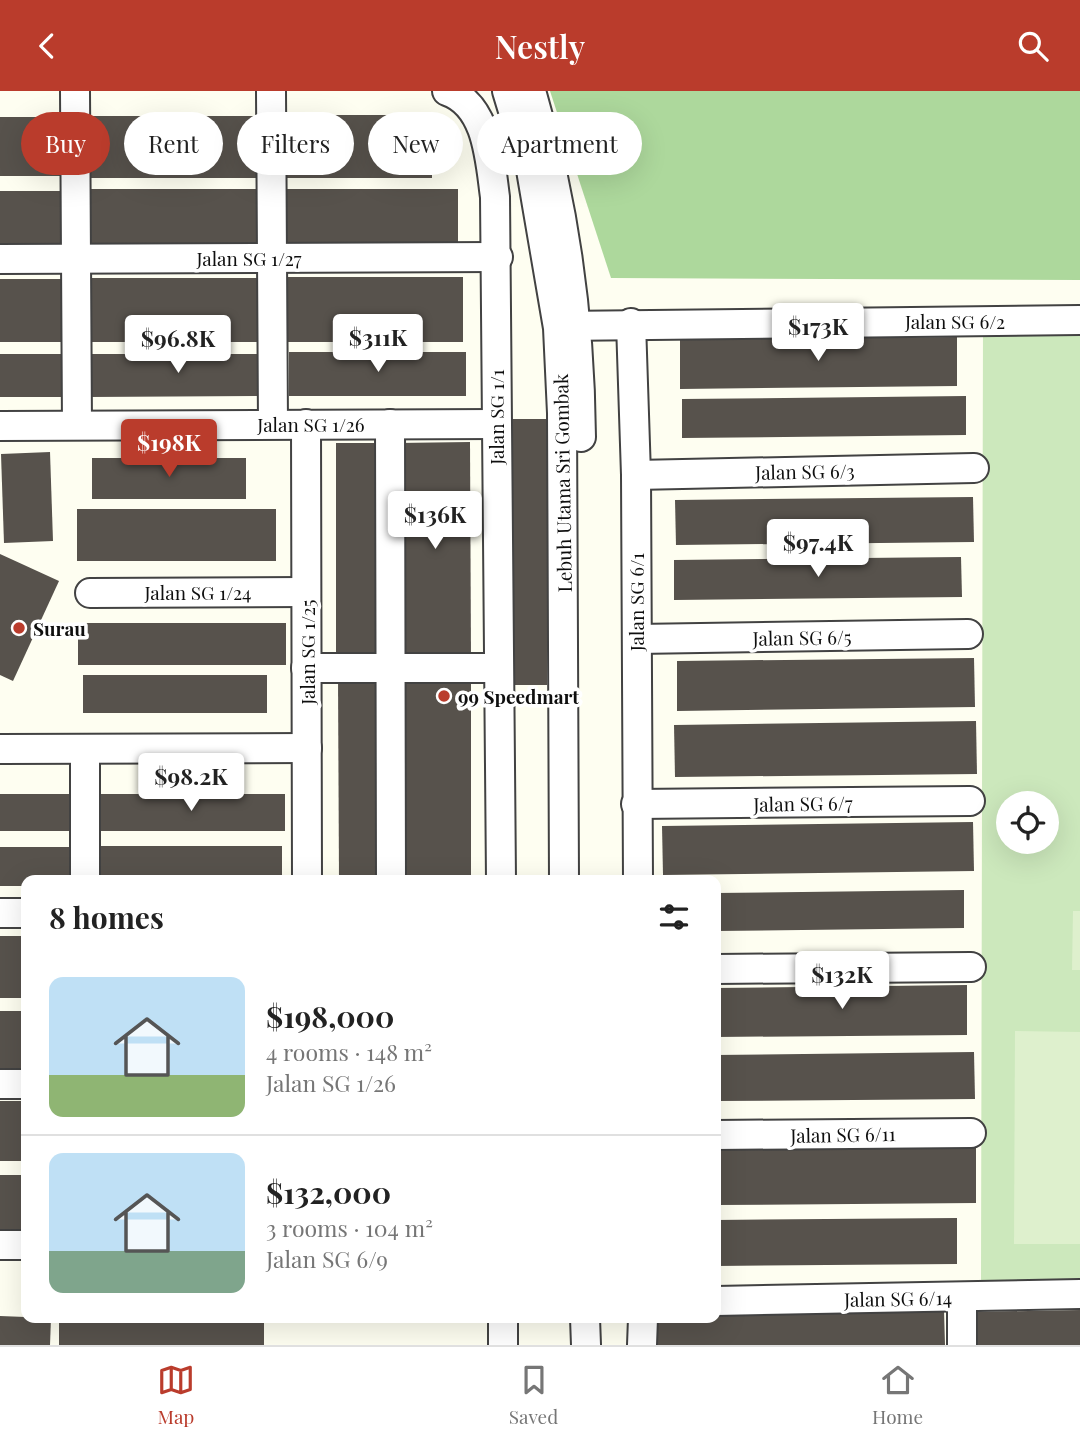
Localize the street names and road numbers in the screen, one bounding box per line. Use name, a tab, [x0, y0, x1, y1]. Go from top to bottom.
street label: Jalan SG 1/27	[195, 245, 302, 271]
street label: Jalan SG 6/2	[904, 308, 1005, 334]
street label: Jalan SG 1/1	[483, 369, 509, 466]
street label: Lebuh Utama Sri Gombak	[547, 373, 577, 593]
street label: Jalan SG 1/26	[256, 411, 365, 437]
street label: Jalan SG 6/3	[754, 457, 855, 485]
street label: Jalan SG 6/1	[623, 553, 649, 652]
street label: Jalan SG 1/24	[144, 579, 251, 605]
street label: Jalan SG 1/25	[294, 599, 320, 706]
street label: Jalan SG 6/5	[751, 623, 852, 651]
street label: Jalan SG 6/7	[752, 789, 853, 817]
street label: Jalan SG 6/11	[789, 1120, 896, 1148]
street label: Jalan SG 6/14	[843, 1284, 952, 1312]

